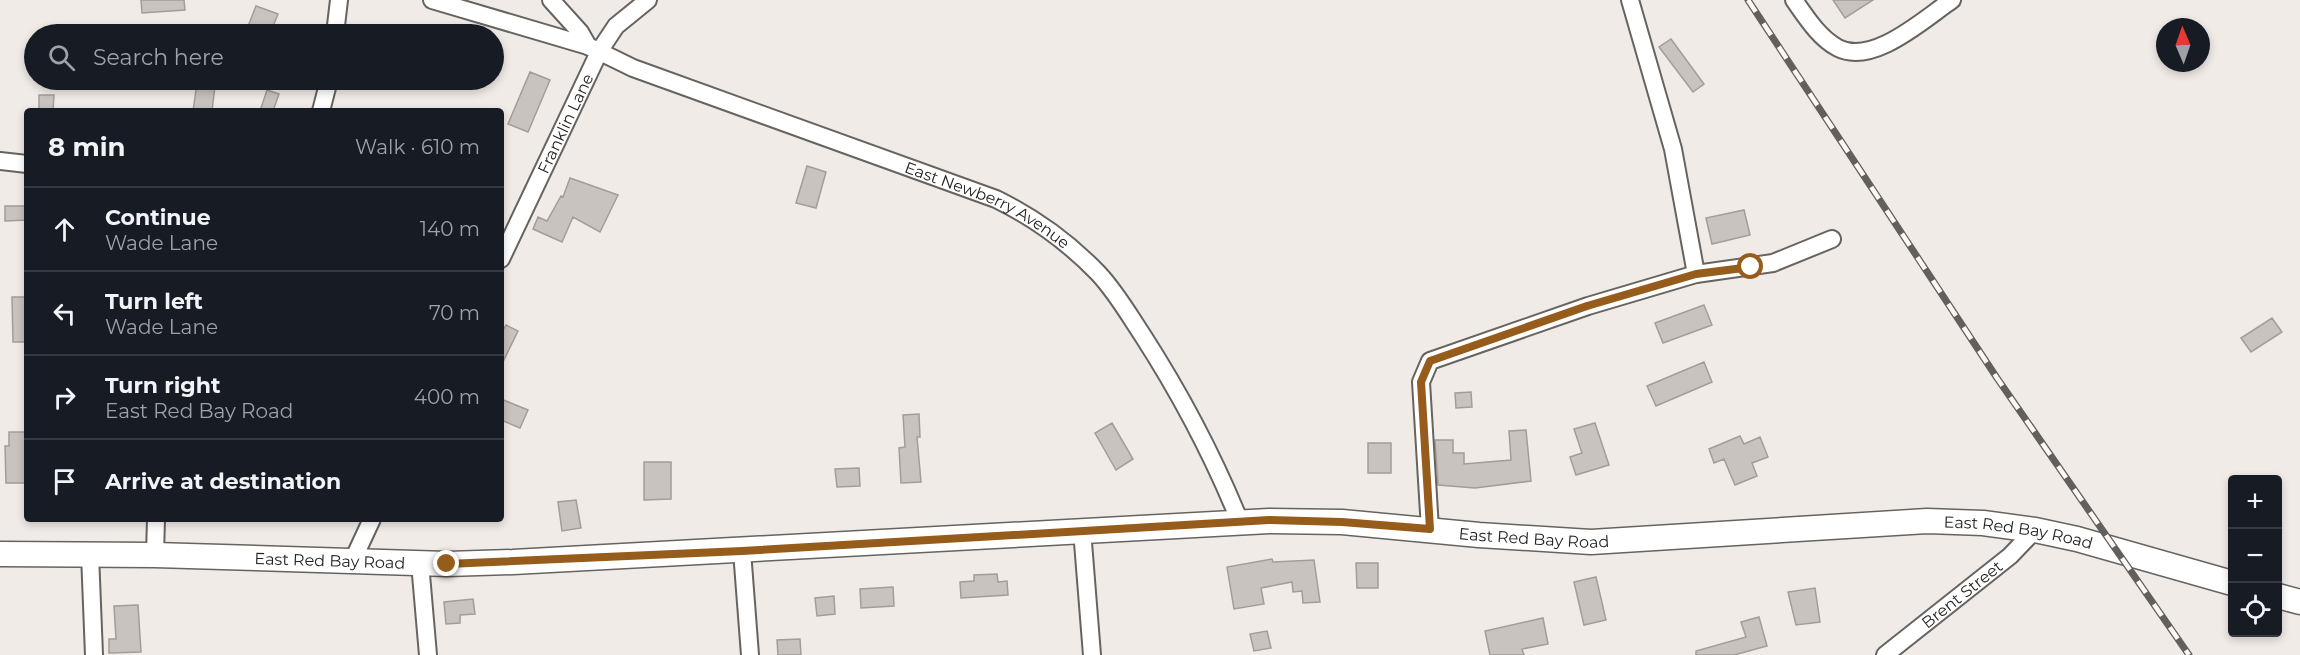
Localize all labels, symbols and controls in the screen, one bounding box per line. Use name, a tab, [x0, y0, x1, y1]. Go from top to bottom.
north arrow	[2156, 18, 2210, 72]
search box	[24, 24, 504, 90]
icon: search	[45, 41, 78, 74]
text: Search here	[93, 44, 224, 71]
street label: Franklin Lane	[534, 70, 598, 177]
text: 8 min	[48, 131, 126, 163]
text: Walk · 610 m	[355, 135, 480, 159]
street label: East Newberry Avenue	[902, 158, 1073, 253]
text: Continue	[105, 204, 211, 231]
icon: ahead	[48, 213, 81, 246]
text: 140 m	[420, 217, 480, 241]
text: Wade Lane	[105, 231, 218, 255]
route start	[1737, 253, 1763, 279]
text: Turn left	[105, 288, 203, 315]
icon: left	[48, 297, 81, 330]
text: 70 m	[429, 301, 480, 325]
text: Wade Lane	[105, 315, 218, 339]
text: Turn right	[105, 372, 220, 399]
icon: right	[48, 381, 81, 414]
text: 400 m	[414, 385, 480, 409]
text: East Red Bay Road	[105, 399, 293, 423]
icon: arrive	[48, 465, 81, 498]
text: Arrive at destination	[105, 468, 341, 495]
map controls	[2228, 475, 2282, 637]
button: +	[2228, 475, 2282, 529]
street label: East Red Bay Road	[1943, 513, 2095, 553]
street label: East Red Bay Road	[1458, 524, 1610, 552]
button: −	[2228, 529, 2282, 583]
street label: East Red Bay Road	[254, 549, 406, 573]
route end	[433, 550, 459, 576]
street label: Brent Street	[1918, 556, 2007, 632]
button: locate	[2228, 583, 2282, 637]

